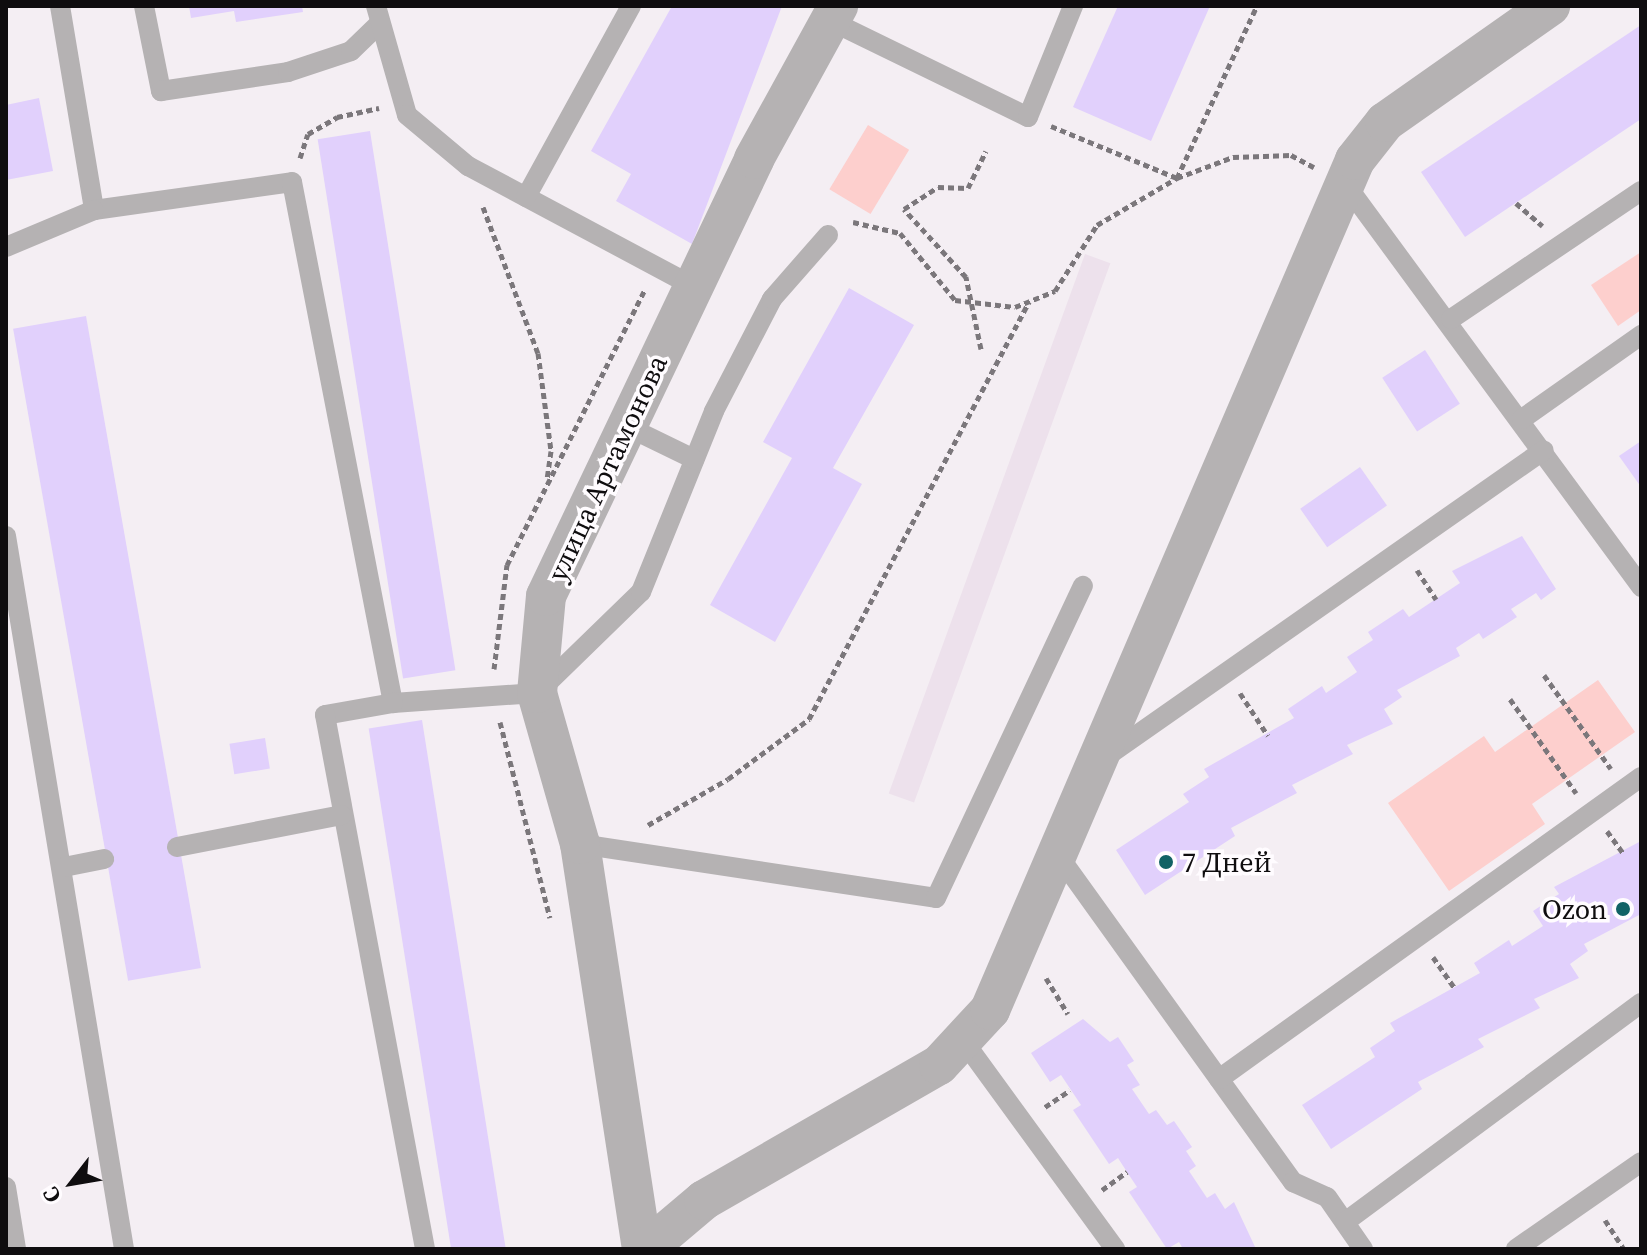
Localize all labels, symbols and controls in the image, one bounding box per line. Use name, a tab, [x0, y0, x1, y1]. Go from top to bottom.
street label: улица Артамонова	[540, 350, 674, 586]
place label: 7 Дней	[1182, 845, 1272, 879]
marker: 7 Дней	[1157, 853, 1175, 871]
place label: Ozon	[1542, 892, 1607, 926]
marker: Ozon	[1614, 900, 1632, 918]
north arrow	[32, 1143, 112, 1223]
text: С	[35, 1182, 68, 1209]

